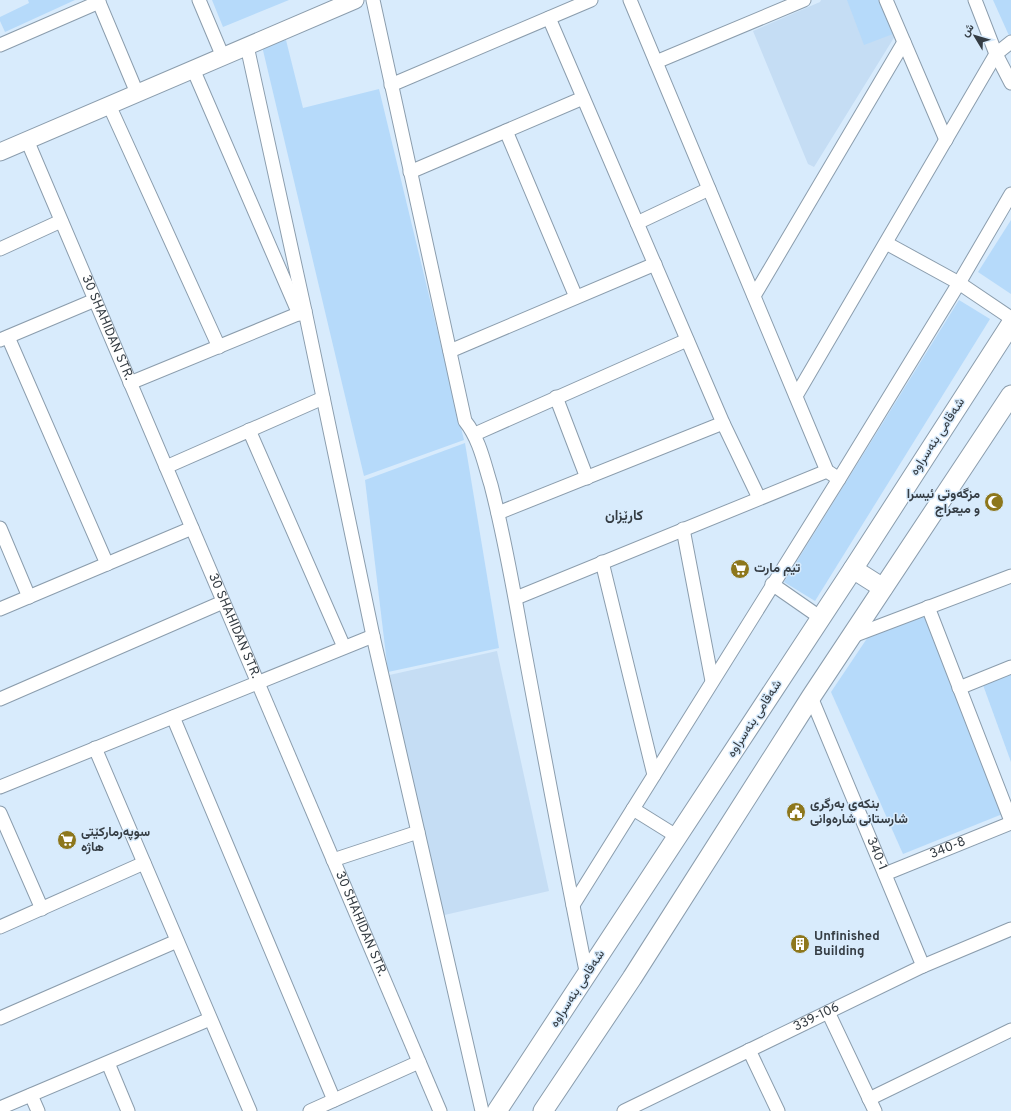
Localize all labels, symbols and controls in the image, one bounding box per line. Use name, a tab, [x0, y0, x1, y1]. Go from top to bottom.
north arrow	[955, 16, 995, 56]
text: ش	[958, 21, 977, 40]
street label: 30 SHAHIDAN STR.	[77, 273, 136, 383]
street label: شەقامی بنەسراوە	[907, 395, 969, 479]
place label: مزگەوتی ئیسرا و میعراج	[907, 487, 980, 518]
mosque icon: مزگەوتی ئیسرا و میعراج	[983, 491, 1005, 513]
district label: کارێزان	[605, 508, 643, 525]
supermarket icon: تيم مارت	[729, 558, 751, 580]
place label: تيم مارت	[754, 561, 800, 577]
street label: 30 SHAHIDAN STR.	[204, 571, 263, 681]
street label: شەقامی بنەسراوە	[724, 677, 786, 761]
place label: بنكەی بەرگری شارستانی شارەوانی	[810, 797, 908, 828]
public building icon: بنكەی بەرگری شارستانی شارەوانی	[785, 801, 807, 823]
place label: سوپەرمارکێتی هاژە	[81, 825, 150, 856]
supermarket icon: سوپەرمارکێتی هاژە	[56, 829, 78, 851]
street label: 340-8	[928, 834, 968, 863]
street label: 340-1	[862, 835, 890, 873]
street label: 30 SHAHIDAN STR.	[331, 869, 390, 979]
place label: Unfinished Building	[814, 929, 880, 960]
building icon: Unfinished Building	[789, 933, 811, 955]
street label: شەقامی بنەسراوە	[547, 947, 609, 1031]
street label: 339-106	[791, 1000, 842, 1036]

